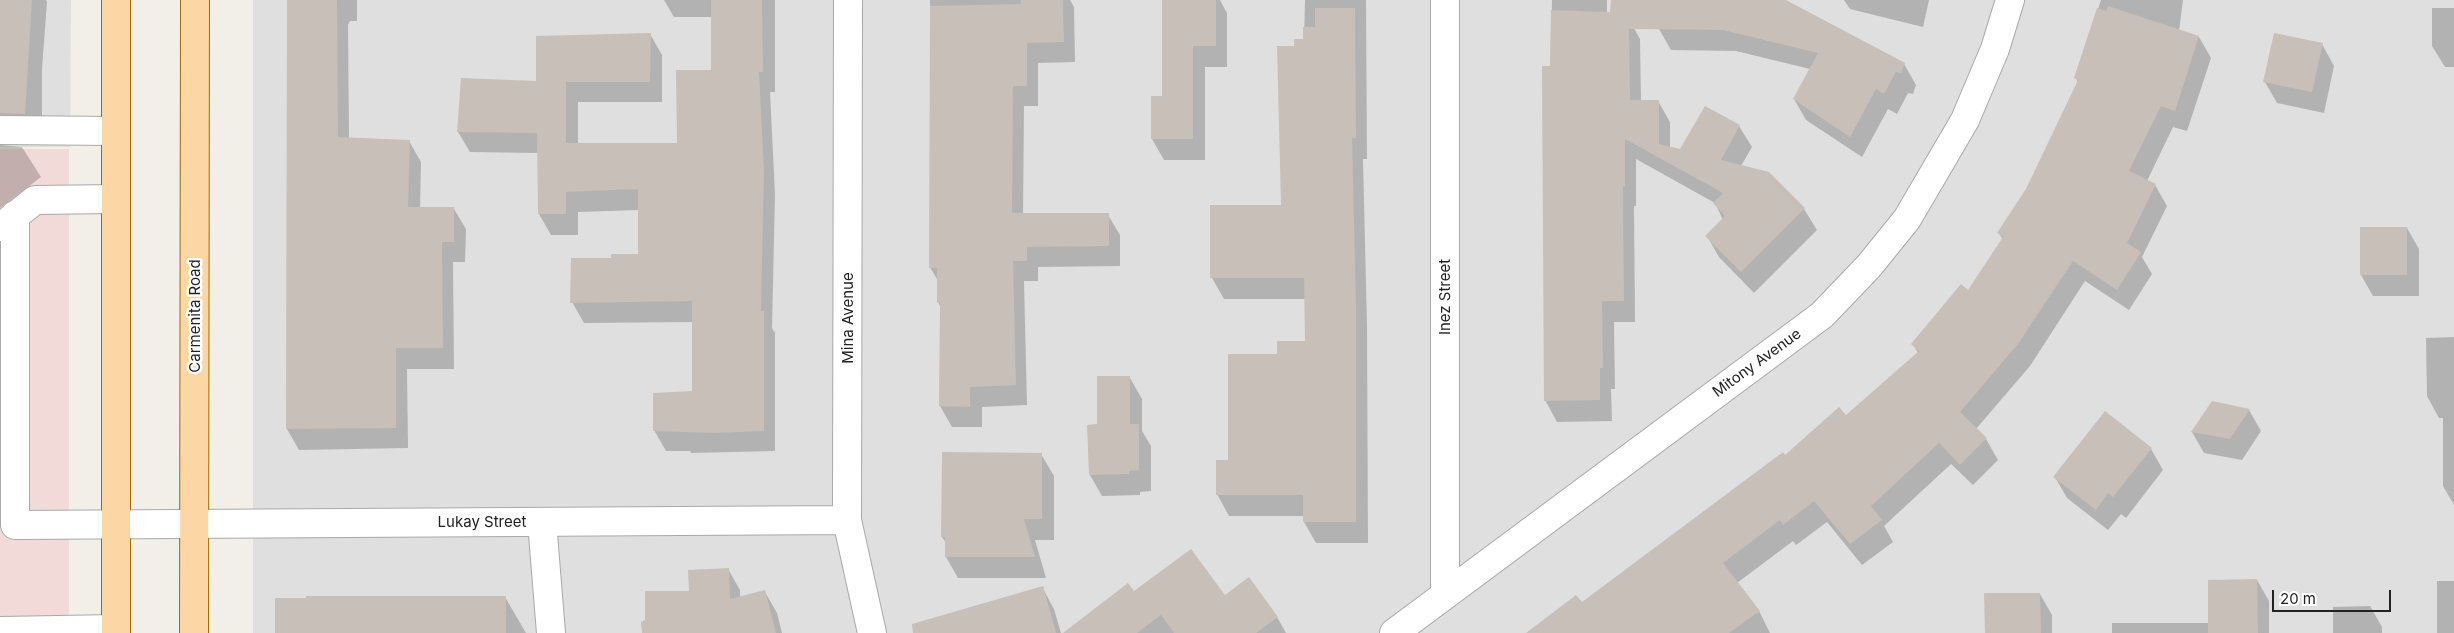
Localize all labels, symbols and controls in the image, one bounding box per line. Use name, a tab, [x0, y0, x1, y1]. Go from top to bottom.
street label: Carmenita Road	[186, 259, 204, 373]
street label: Inez Street	[1436, 259, 1454, 335]
street label: Mina Avenue	[839, 272, 857, 364]
street label: Mitony Avenue	[1709, 325, 1805, 401]
street label: Lukay Street	[438, 513, 526, 531]
scale bar	[2274, 580, 2393, 612]
text: 20 m	[2280, 589, 2316, 608]

